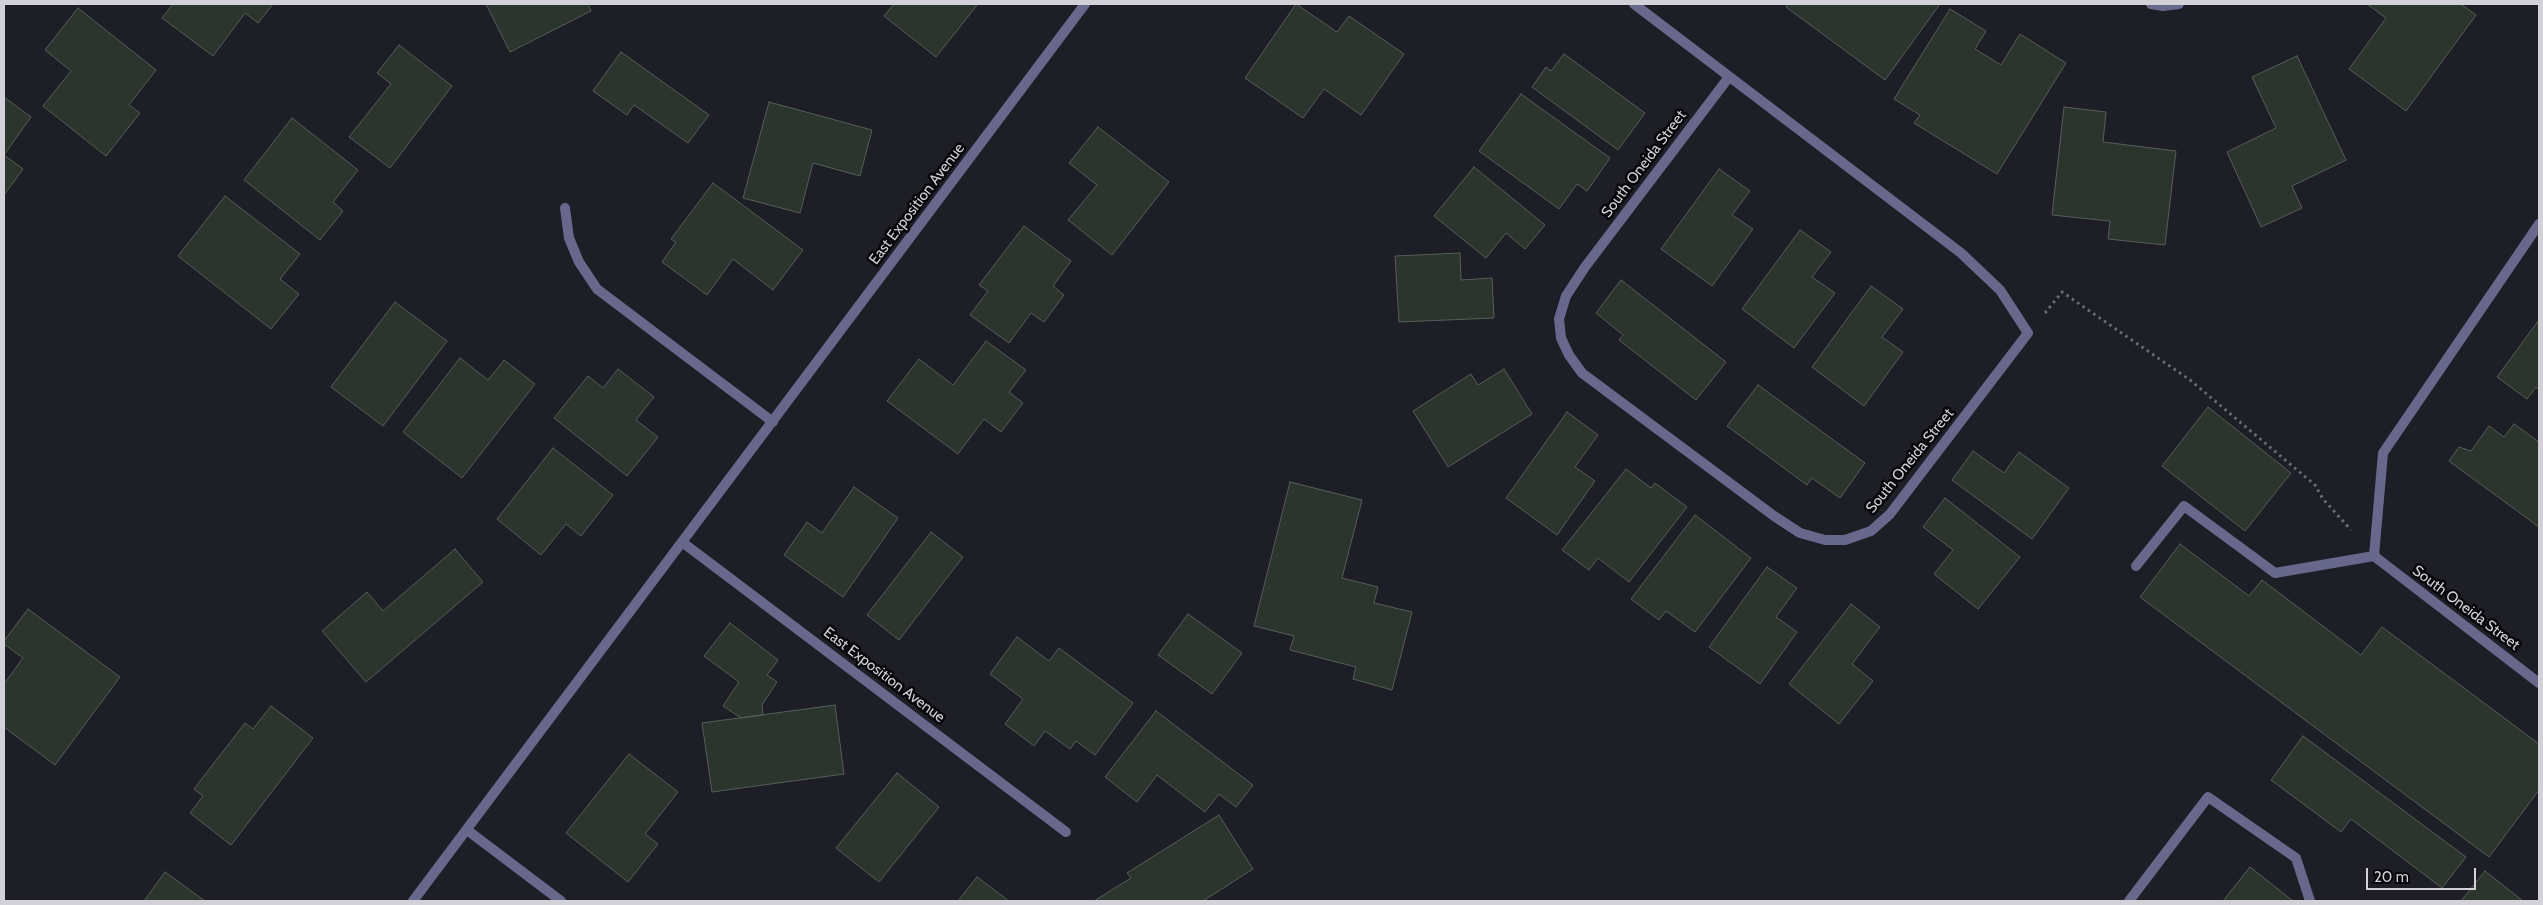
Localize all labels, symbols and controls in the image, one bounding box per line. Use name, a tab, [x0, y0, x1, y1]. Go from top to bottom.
street label: South Oneida Street	[1598, 107, 1690, 221]
street label: East Exposition Avenue	[865, 140, 969, 268]
street label: South Oneida Street	[1862, 405, 1958, 517]
street label: South Oneida Street	[2409, 562, 2523, 654]
street label: East Exposition Avenue	[820, 623, 948, 727]
scale bar	[2368, 858, 2478, 890]
text: 20 m	[2374, 868, 2409, 886]

